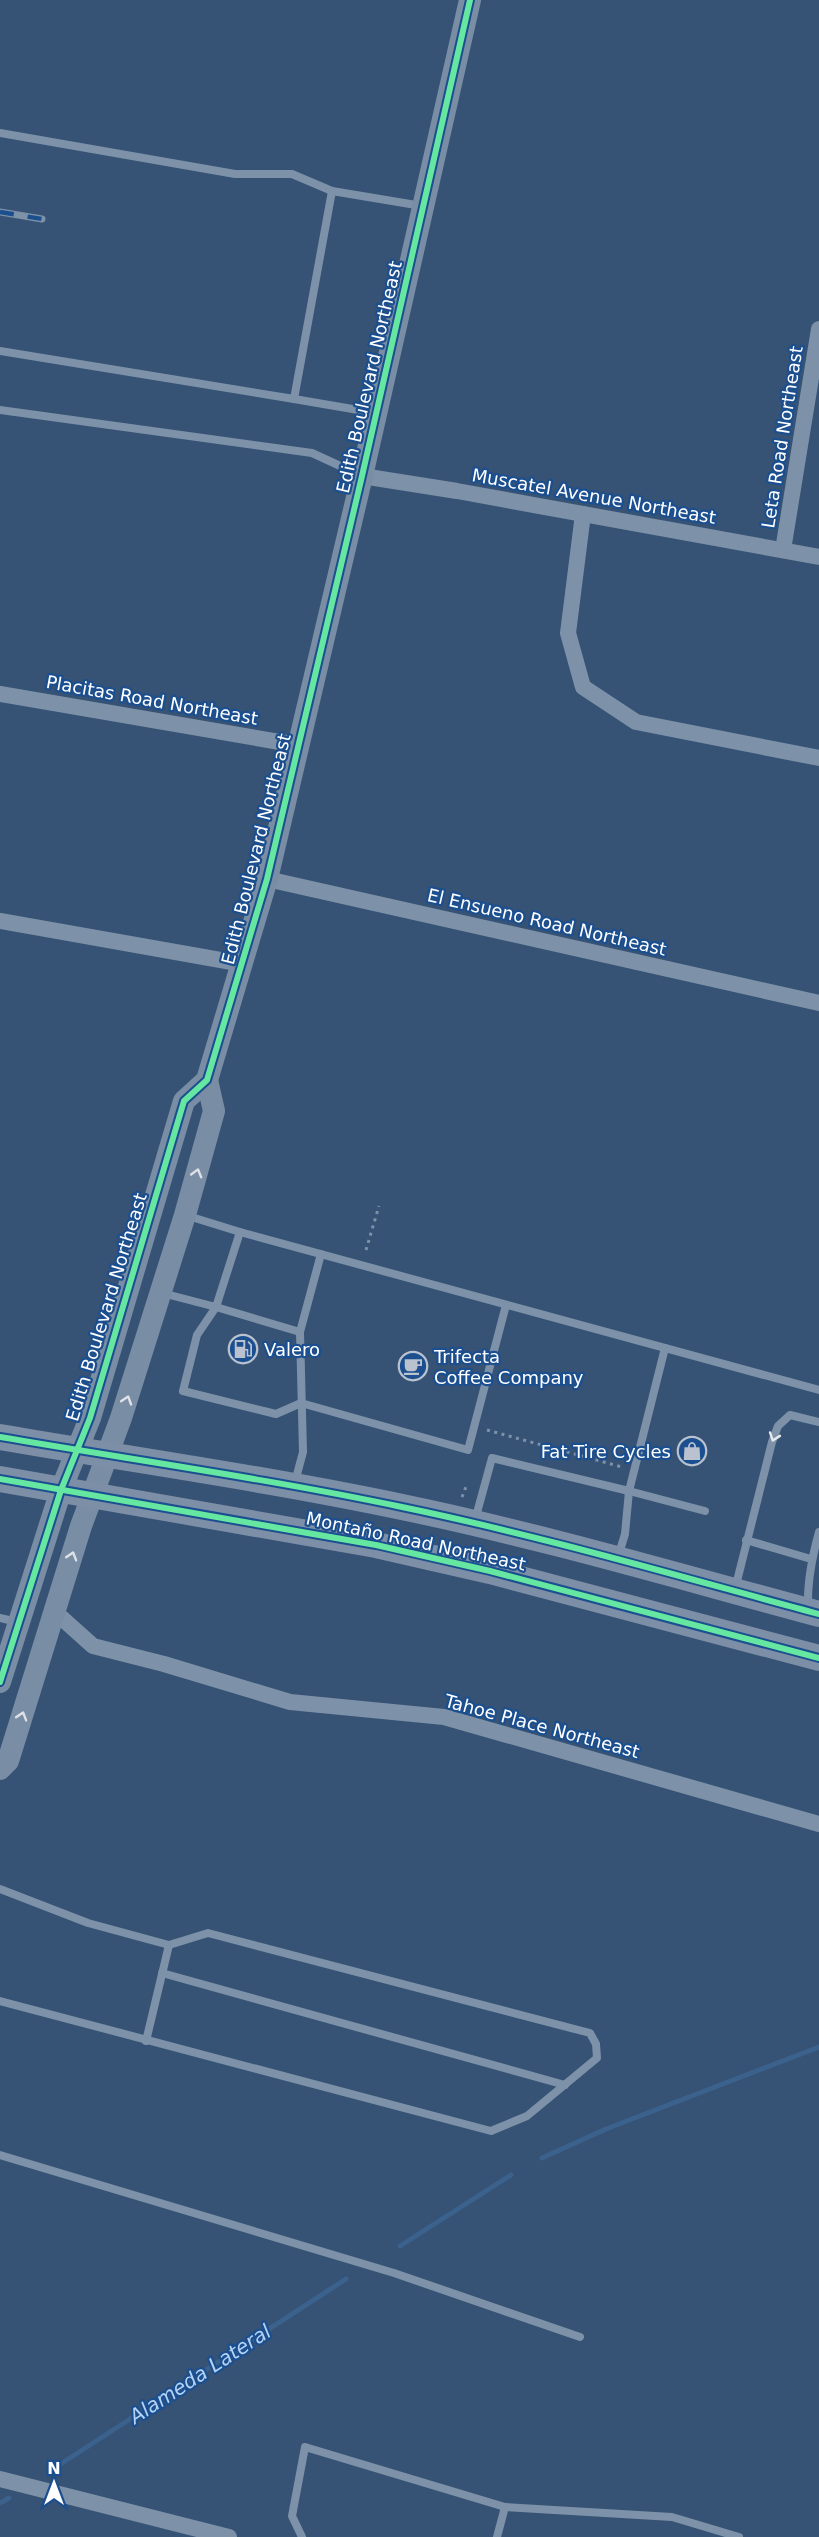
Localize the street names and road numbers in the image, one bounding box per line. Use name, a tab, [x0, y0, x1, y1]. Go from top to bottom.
street label: Edith Boulevard Northeast	[332, 259, 406, 495]
street label: Leta Road Northeast	[757, 344, 807, 530]
street label: Muscatel Avenue Northeast	[470, 464, 718, 528]
street label: Placitas Road Northeast	[44, 671, 260, 729]
street label: Edith Boulevard Northeast	[217, 731, 295, 967]
street label: El Ensueno Road Northeast	[425, 884, 669, 960]
street label: Edith Boulevard Northeast	[61, 1190, 151, 1424]
street label: Montaño Road Northeast	[304, 1507, 528, 1575]
street label: Tahoe Place Northeast	[441, 1690, 642, 1762]

